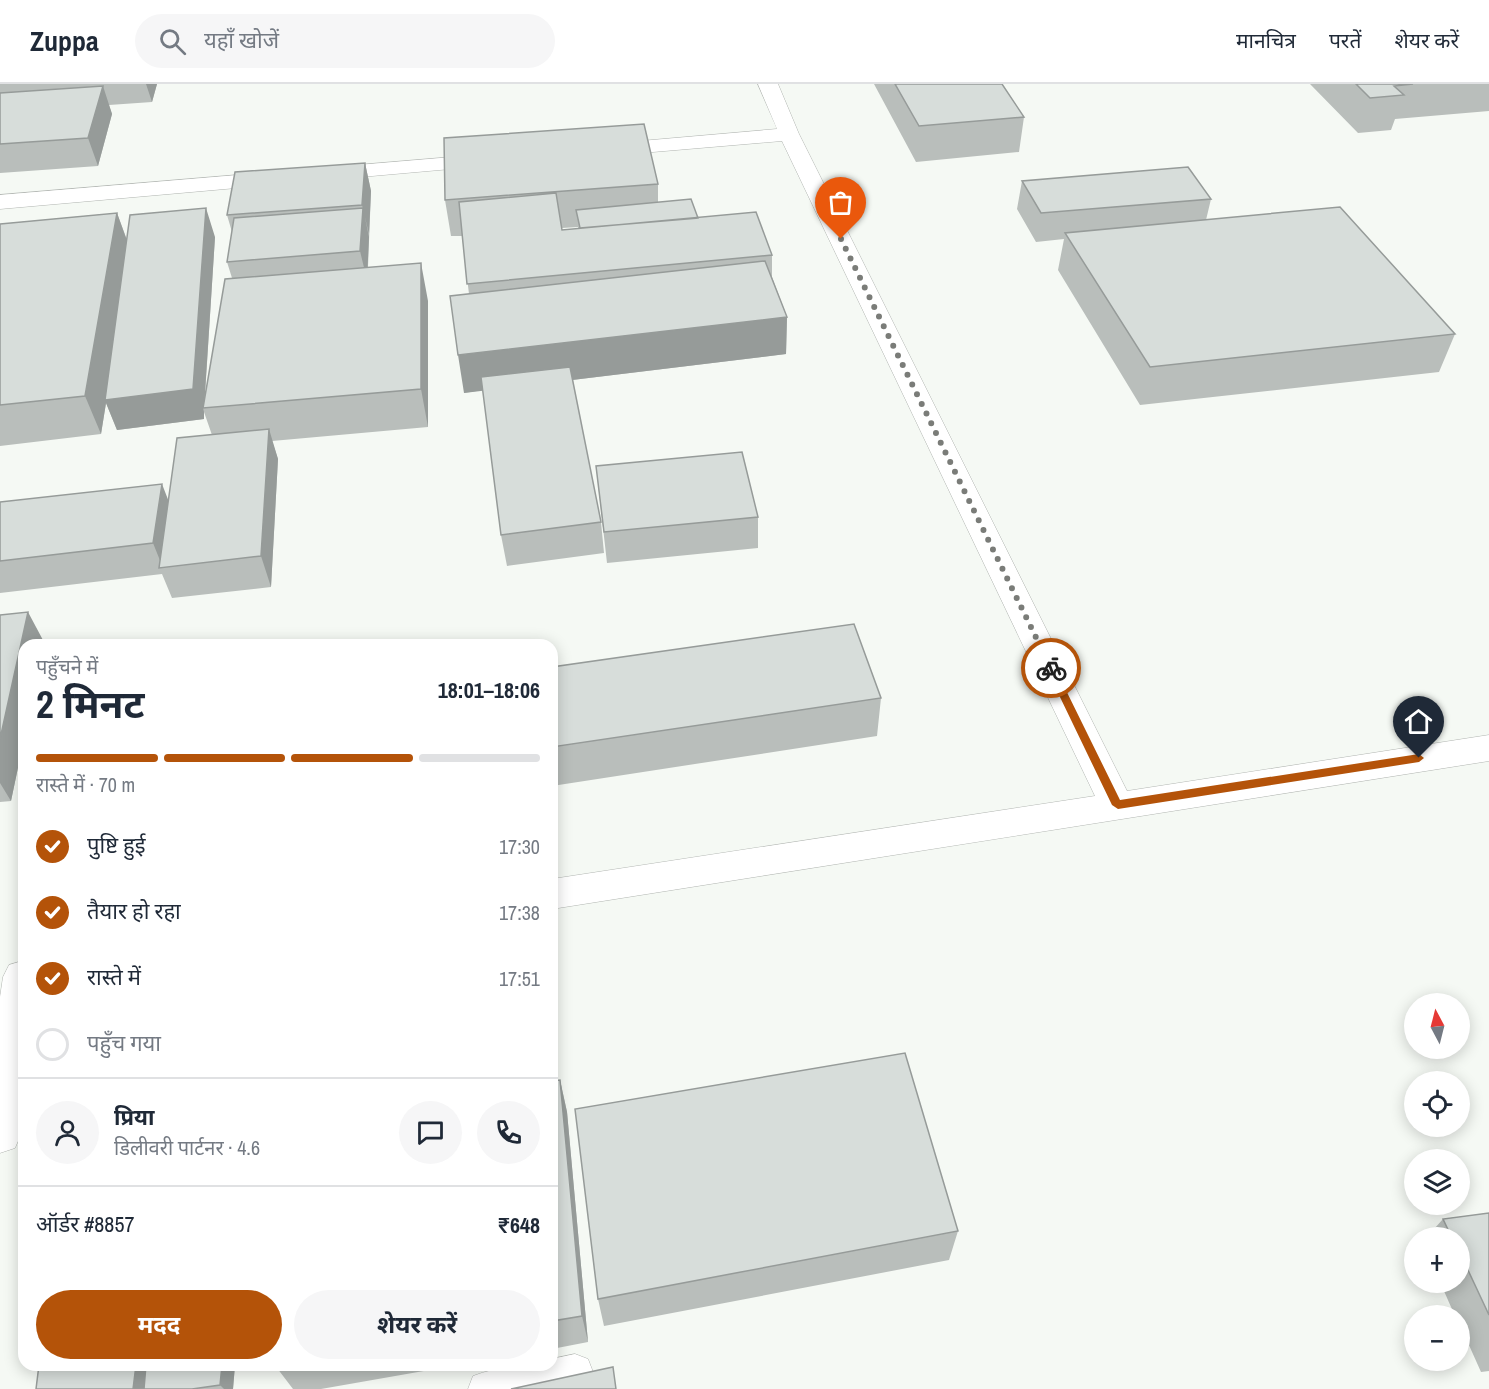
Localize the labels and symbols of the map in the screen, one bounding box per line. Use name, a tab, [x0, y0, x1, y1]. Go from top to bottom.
pin	[815, 177, 866, 239]
courier	[1021, 638, 1081, 698]
pin	[1393, 696, 1444, 758]
north arrow	[1404, 993, 1470, 1059]

